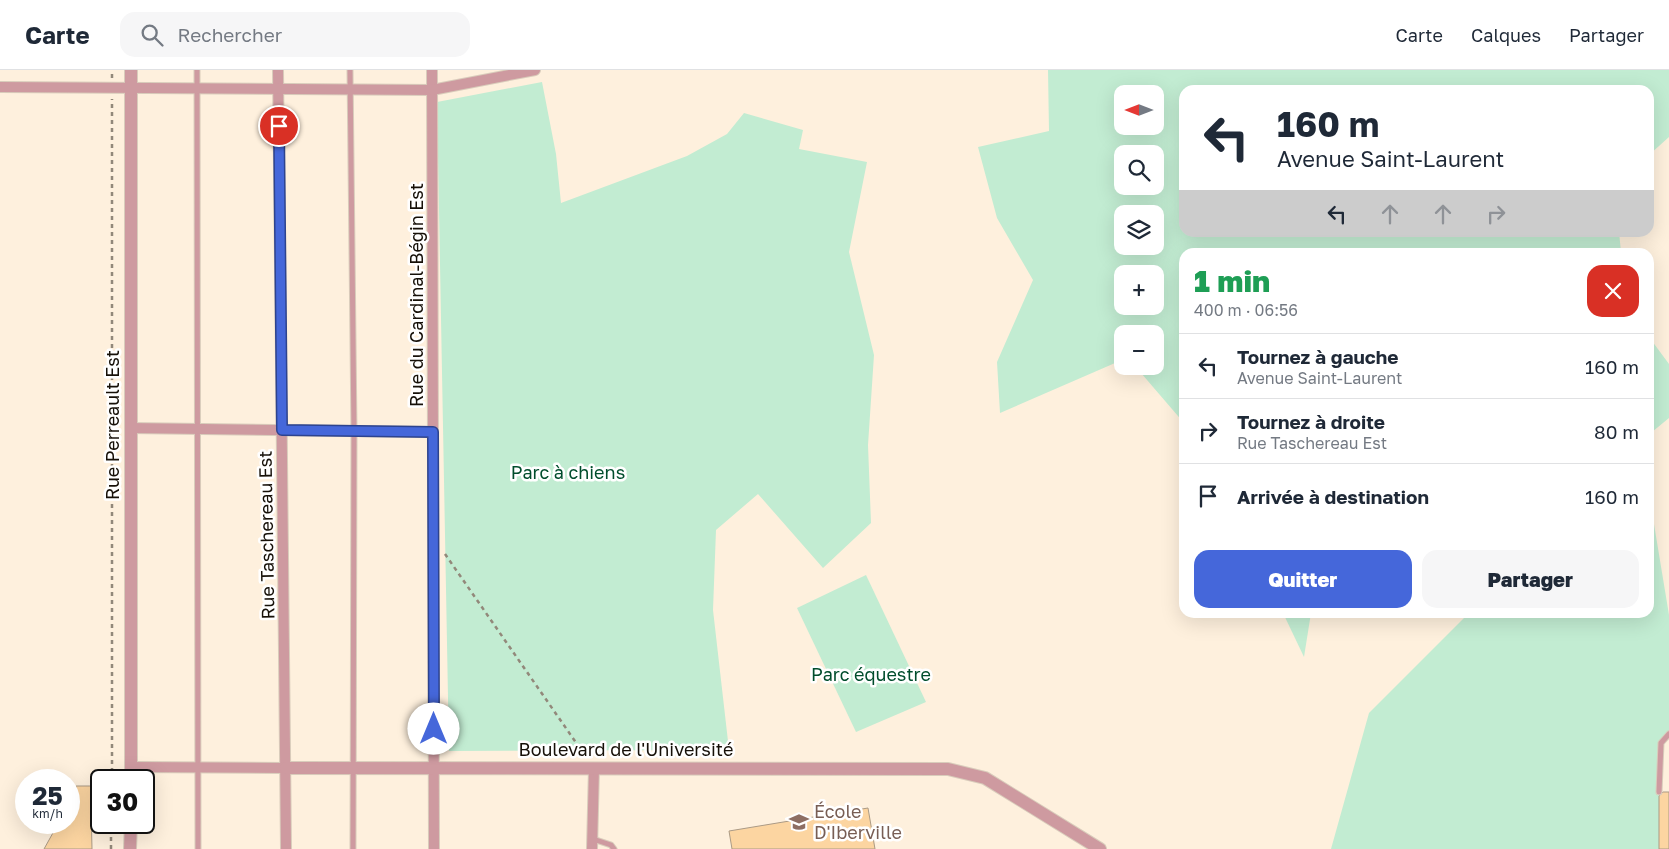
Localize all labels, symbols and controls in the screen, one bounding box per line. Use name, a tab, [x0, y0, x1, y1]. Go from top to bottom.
search box	[120, 12, 470, 57]
text: Carte	[25, 20, 90, 49]
icon: search	[138, 21, 166, 49]
text: Rechercher	[178, 23, 282, 46]
text: Carte	[1396, 24, 1443, 46]
text: Calques	[1471, 24, 1541, 46]
text: Partager	[1569, 24, 1644, 46]
north arrow	[1114, 85, 1164, 135]
map controls	[1114, 85, 1164, 375]
text: 160 m	[1277, 103, 1379, 145]
pin	[258, 105, 300, 147]
icon: left	[1194, 105, 1259, 170]
icon: arrive	[265, 112, 293, 140]
button: search	[1114, 145, 1164, 195]
text: Avenue Saint-Laurent	[1277, 145, 1504, 172]
street label: Rue du Cardinal-Bégin Est	[405, 183, 427, 407]
icon: left	[1323, 200, 1351, 228]
icon: ahead	[1376, 200, 1404, 228]
icon: ahead	[1429, 200, 1457, 228]
icon: right	[1482, 200, 1510, 228]
button: layers	[1114, 205, 1164, 255]
text: 1 min	[1194, 263, 1270, 299]
button: +	[1114, 265, 1164, 315]
button: close	[1587, 265, 1639, 317]
text: 400 m · 06:56	[1194, 300, 1298, 320]
button: −	[1114, 325, 1164, 375]
text: Tournez à gauche	[1237, 345, 1398, 368]
street label: Rue Perreault Est	[101, 350, 123, 500]
icon: left	[1194, 352, 1222, 380]
text: 160 m	[1585, 355, 1639, 378]
text: Avenue Saint-Laurent	[1237, 368, 1402, 388]
text: Tournez à droite	[1237, 410, 1385, 433]
icon: right	[1194, 417, 1222, 445]
text: 80 m	[1594, 420, 1639, 443]
text: Rue Taschereau Est	[1237, 433, 1387, 453]
street label: Rue Taschereau Est	[254, 450, 278, 620]
park label: Parc à chiens	[511, 461, 625, 483]
icon: arrive	[1194, 482, 1222, 510]
text: Arrivée à destination	[1237, 485, 1429, 508]
text: 160 m	[1585, 485, 1639, 508]
button: Quitter	[1194, 550, 1412, 608]
button: Partager	[1422, 550, 1639, 608]
park label: Parc équestre	[811, 663, 931, 685]
position arrow	[407, 702, 459, 754]
street label: Boulevard de l'Université	[519, 738, 733, 760]
speed limit sign: 30	[90, 769, 155, 834]
text: 25	[32, 780, 63, 811]
place label: École D'Iberville	[814, 800, 902, 843]
text: km/h	[32, 806, 63, 821]
school or university icon: École D'Iberville	[788, 811, 810, 833]

